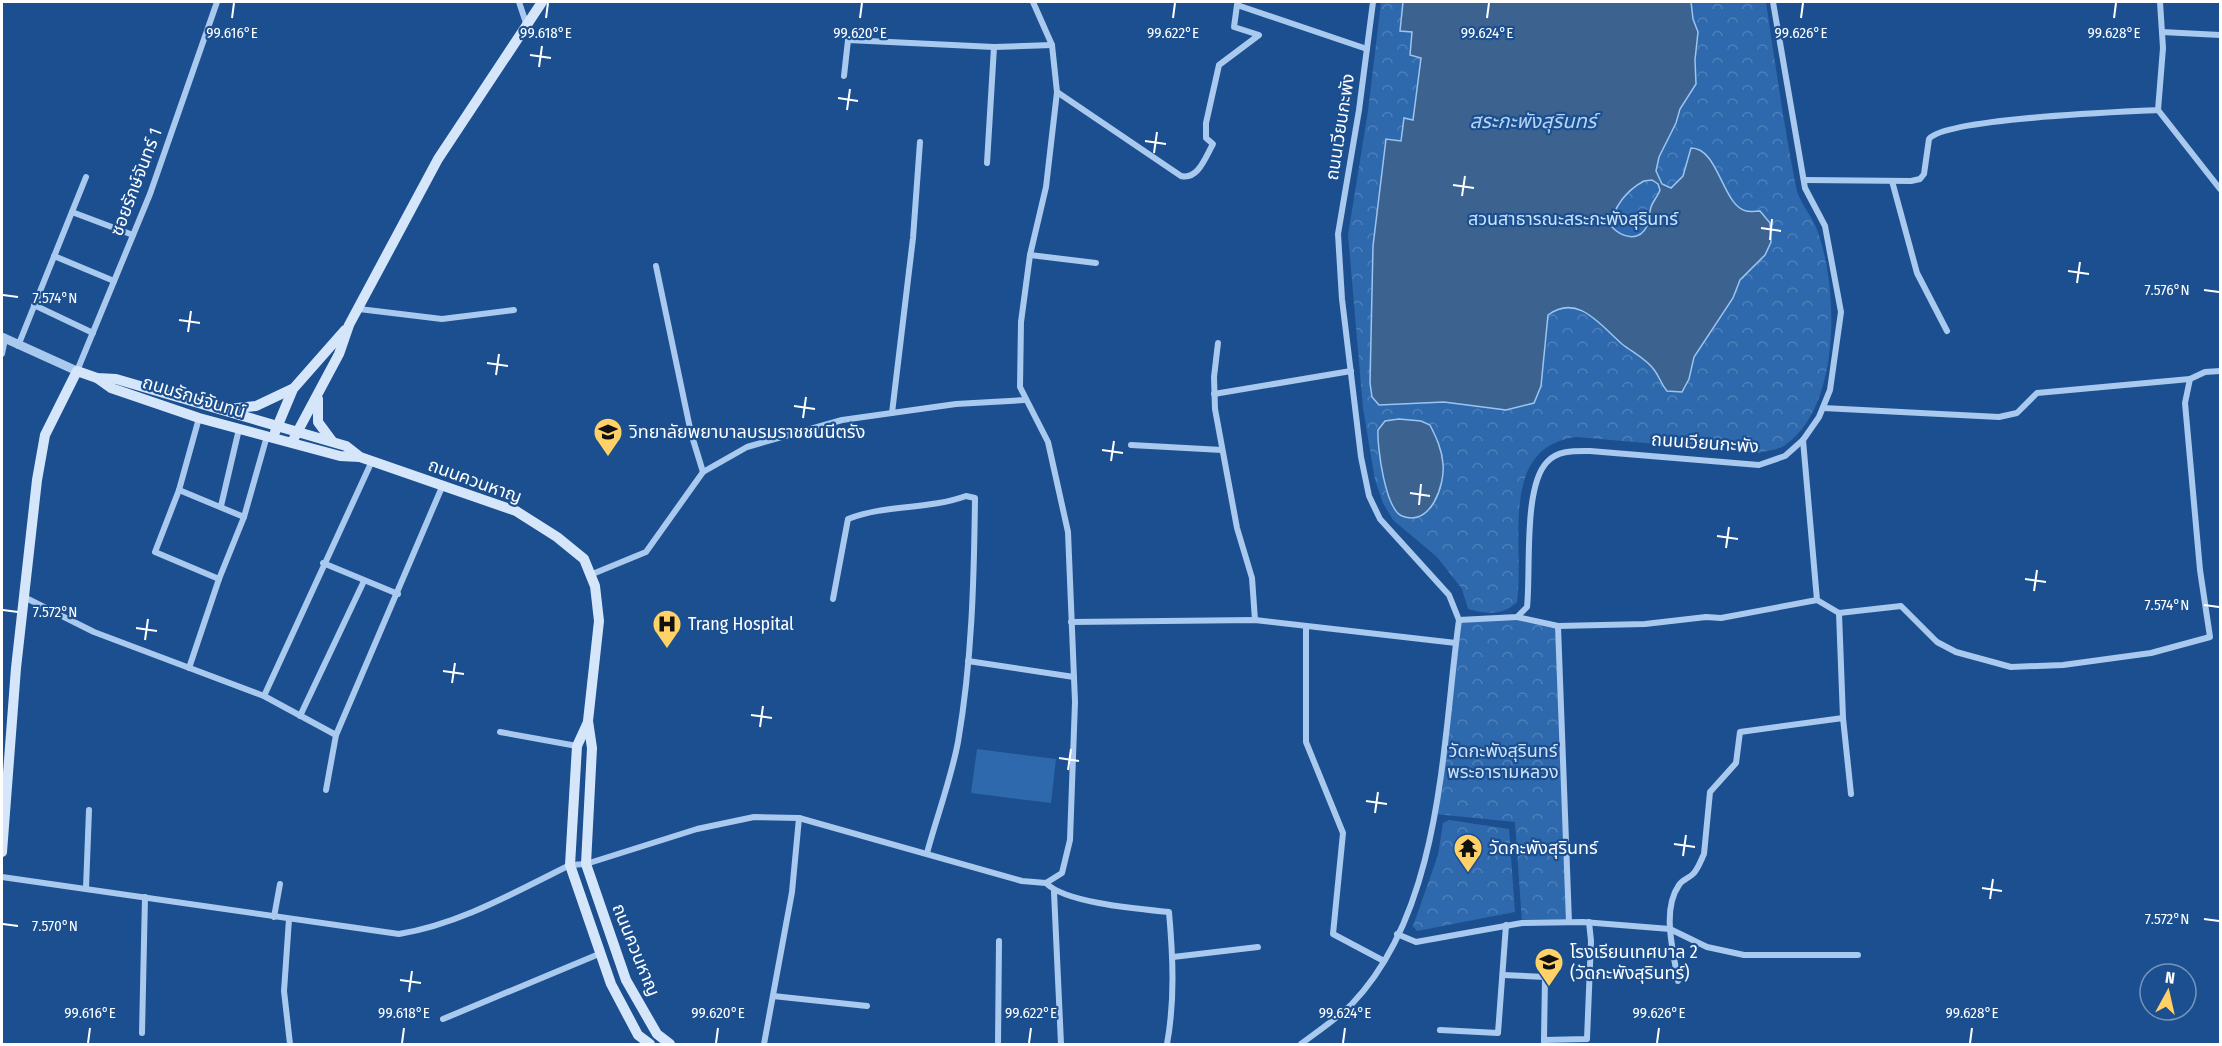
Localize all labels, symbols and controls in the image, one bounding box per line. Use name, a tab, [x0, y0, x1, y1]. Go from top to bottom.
text: 99.616°E	[206, 24, 258, 42]
text: 99.618°E	[520, 24, 572, 42]
text: 99.620°E	[833, 24, 887, 42]
text: 99.622°E	[1147, 24, 1199, 42]
text: 99.624°E	[1461, 24, 1513, 42]
text: 99.626°E	[1775, 24, 1827, 42]
text: 99.628°E	[2087, 24, 2141, 42]
street label: ถนนเวียนกะพัง	[1321, 72, 1359, 182]
water label: สระกะพังสุรินทร์	[1470, 109, 1601, 134]
street label: ซอยรักษ์จันทร์ 1	[105, 125, 167, 239]
park label: สวนสาธารณะสระกะพังสุรินทร์	[1468, 208, 1679, 230]
text: 7.576°N	[2144, 281, 2190, 299]
text: 7.574°N	[33, 289, 77, 307]
street label: ถนนรักษ์จันทน์	[140, 371, 248, 423]
school or university icon: วิทยาลัยพยาบาลบรมราชชนนีตรัง	[592, 416, 624, 458]
place label: วิทยาลัยพยาบาลบรมราชชนนีตรัง	[628, 421, 865, 443]
street label: ถนนเวียนกะพัง	[1651, 428, 1759, 458]
street label: ถนนควนหาญ	[425, 454, 525, 508]
text: 7.574°N	[2145, 596, 2189, 614]
text: 7.572°N	[33, 603, 77, 621]
hospital icon: Trang Hospital	[651, 608, 683, 650]
place label: Trang Hospital	[688, 613, 794, 635]
park label: วัดกะพังสุรินทร์ พระอารามหลวง	[1447, 740, 1559, 783]
temple icon: วัดกะพังสุรินทร์	[1452, 832, 1484, 874]
place label: วัดกะพังสุรินทร์	[1489, 837, 1599, 859]
street label: ถนนควนหาญ	[607, 900, 665, 1000]
text: 7.572°N	[2145, 910, 2189, 928]
text: 7.570°N	[32, 917, 78, 935]
place label: โรงเรียนเทศบาล 2 (วัดกะพังสุรินทร์)	[1570, 941, 1698, 984]
school or university icon: โรงเรียนเทศบาล 2 (วัดกะพังสุรินทร์)	[1533, 946, 1565, 988]
north arrow	[2138, 962, 2198, 1022]
text: N	[2164, 968, 2176, 988]
text: 99.616°E	[64, 1004, 116, 1022]
text: 99.618°E	[378, 1004, 430, 1022]
text: 99.620°E	[691, 1004, 745, 1022]
text: 99.622°E	[1005, 1004, 1057, 1022]
text: 99.624°E	[1319, 1004, 1371, 1022]
text: 99.626°E	[1633, 1004, 1685, 1022]
text: 99.628°E	[1945, 1004, 1999, 1022]

